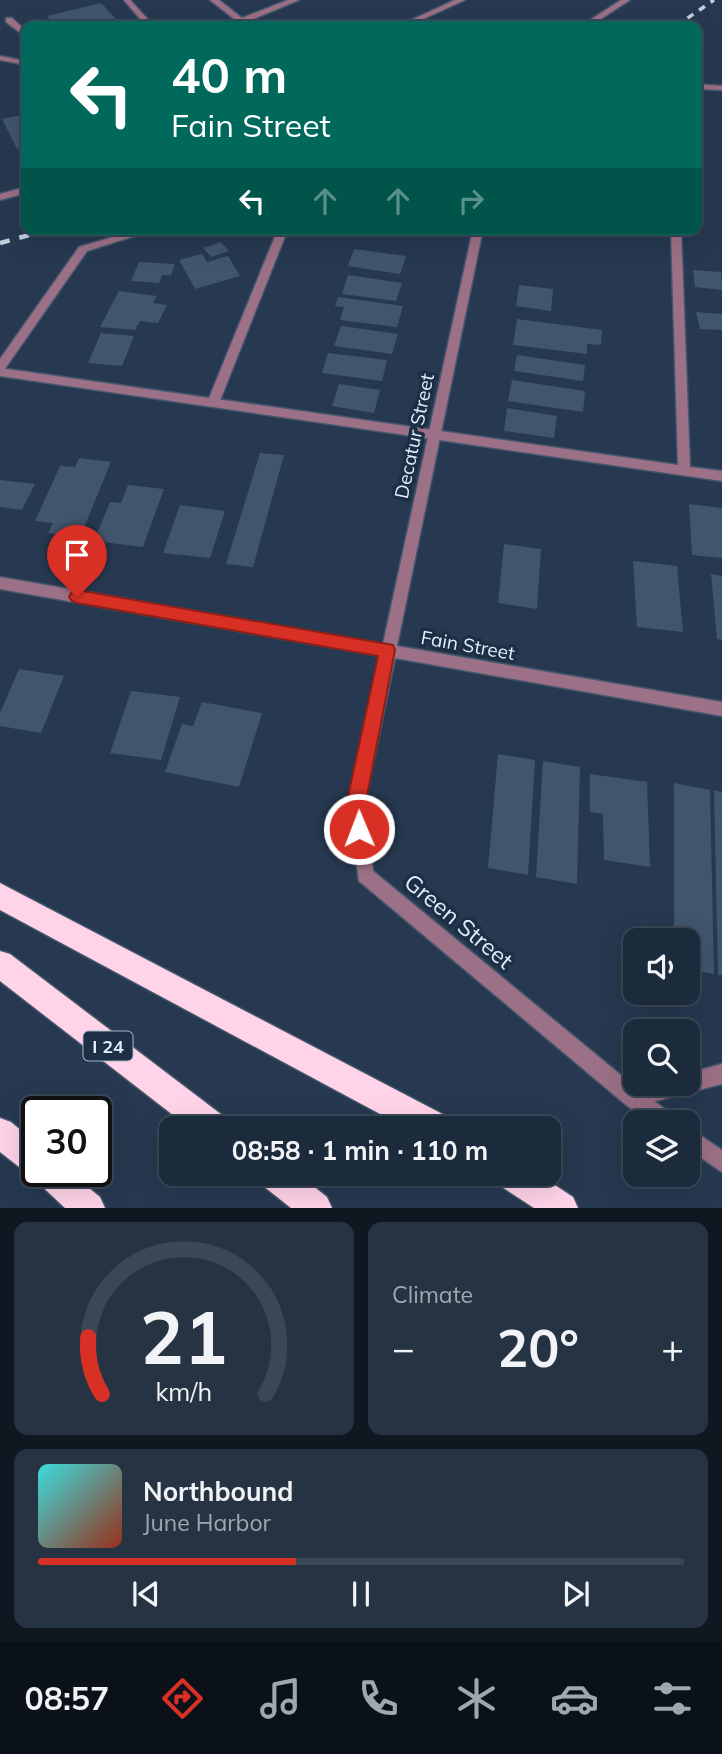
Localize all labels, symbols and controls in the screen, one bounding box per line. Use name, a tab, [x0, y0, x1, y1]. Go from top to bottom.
text: 40 m	[171, 44, 287, 105]
icon: left	[56, 49, 147, 140]
text: Fain Street	[171, 105, 331, 145]
icon: left	[233, 182, 271, 220]
icon: ahead	[306, 182, 344, 220]
icon: ahead	[379, 182, 417, 220]
icon: right	[452, 182, 490, 220]
street label: Decatur Street	[389, 371, 439, 501]
pin	[47, 525, 107, 597]
icon: arrive	[58, 536, 96, 574]
street label: Fain Street	[419, 625, 517, 665]
position arrow	[322, 792, 396, 866]
street label: Green Street	[399, 867, 519, 975]
map controls	[623, 928, 700, 1187]
button: sound	[623, 928, 700, 1005]
button: search	[623, 1019, 700, 1096]
road number: I 24	[84, 1031, 132, 1060]
speed limit sign: 30	[21, 1096, 112, 1187]
button: layers	[623, 1110, 700, 1187]
text: 08:58 · 1 min · 110 m	[232, 1134, 488, 1167]
text: Climate	[392, 1280, 473, 1309]
text: 21	[140, 1292, 228, 1383]
text: 20°	[497, 1315, 579, 1380]
text: −	[392, 1324, 415, 1372]
text: +	[661, 1324, 684, 1372]
text: km/h	[156, 1376, 212, 1407]
text: Northbound	[143, 1475, 293, 1508]
text: June Harbor	[143, 1508, 271, 1537]
icon: previous	[127, 1575, 165, 1613]
icon: pause	[342, 1575, 380, 1613]
icon: next	[557, 1575, 595, 1613]
icon: directions	[158, 1674, 207, 1723]
icon: music	[256, 1674, 305, 1723]
icon: phone	[354, 1674, 403, 1723]
icon: climate	[452, 1674, 501, 1723]
icon: car	[550, 1674, 599, 1723]
icon: filters	[648, 1674, 697, 1723]
text: 08:57	[25, 1678, 109, 1718]

